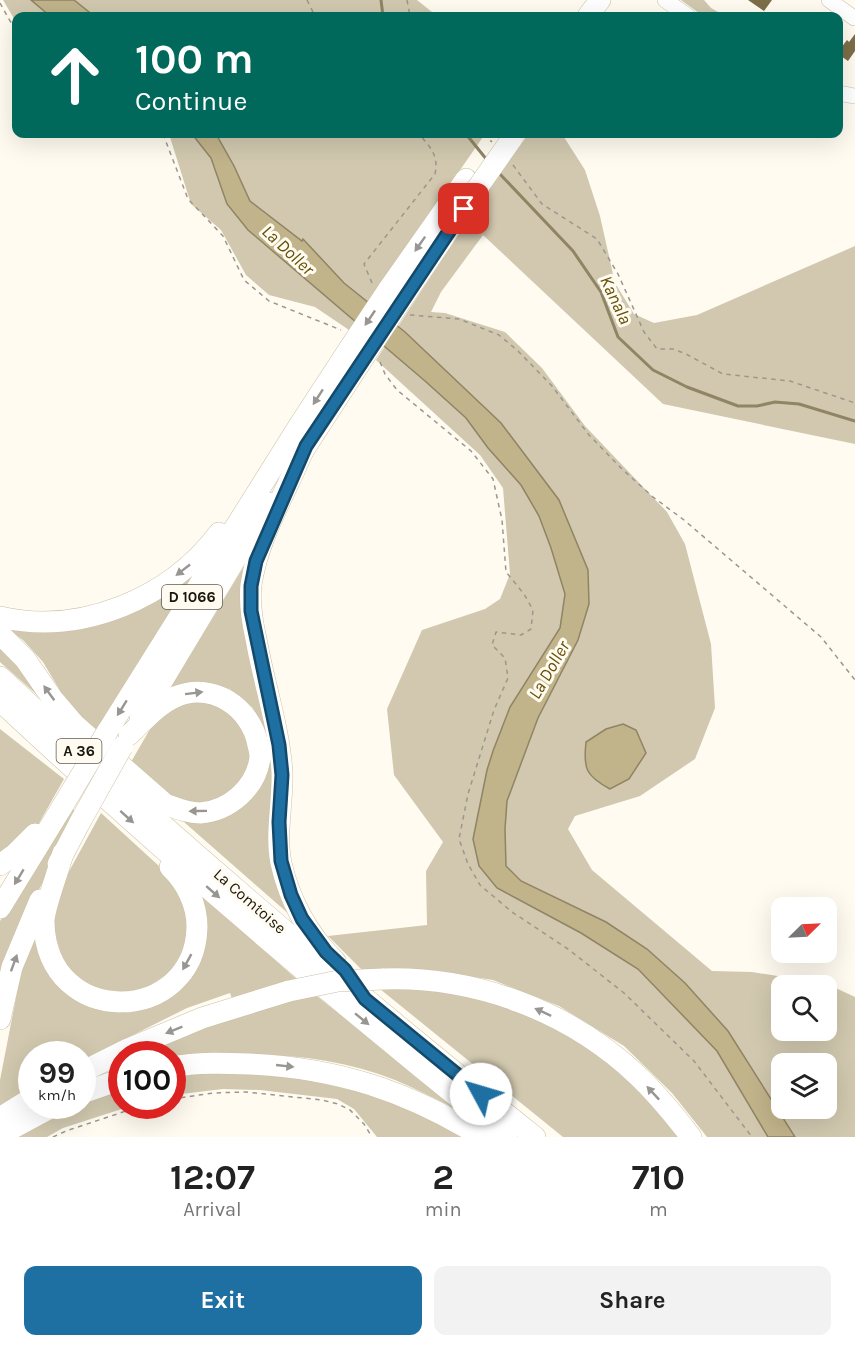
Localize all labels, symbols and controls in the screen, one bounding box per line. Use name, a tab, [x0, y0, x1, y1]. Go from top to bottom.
text: 100 m	[135, 34, 254, 84]
icon: ahead	[36, 36, 114, 114]
text: Continue	[135, 85, 247, 117]
pin	[438, 183, 489, 234]
icon: arrive	[447, 192, 480, 225]
water label: La Doller	[257, 220, 319, 280]
one-way arrow	[415, 236, 426, 252]
water label: Kanala	[595, 272, 637, 328]
one-way arrow	[365, 310, 376, 326]
one-way arrow	[312, 388, 323, 405]
one-way arrow	[175, 563, 190, 575]
road number: D 1066	[162, 585, 222, 609]
water label: La Doller	[524, 636, 575, 703]
one-way arrow	[43, 686, 55, 702]
one-way arrow	[185, 689, 204, 698]
one-way arrow	[117, 700, 128, 716]
road number: A 36	[56, 739, 101, 763]
one-way arrow	[188, 806, 207, 816]
one-way arrow	[119, 810, 134, 823]
street label: La Comtoise	[210, 864, 290, 938]
one-way arrow	[13, 869, 24, 885]
one-way arrow	[205, 886, 221, 899]
north arrow	[771, 897, 837, 963]
map controls	[771, 897, 837, 1119]
one-way arrow	[10, 953, 20, 971]
one-way arrow	[182, 954, 192, 971]
button: search	[771, 975, 837, 1041]
one-way arrow	[534, 1007, 552, 1017]
one-way arrow	[354, 1012, 369, 1024]
one-way arrow	[164, 1025, 182, 1035]
speed limit sign: 100	[108, 1041, 186, 1119]
button: layers	[771, 1053, 837, 1119]
text: 99	[39, 1055, 75, 1091]
one-way arrow	[275, 1061, 294, 1071]
position arrow	[449, 1062, 513, 1126]
one-way arrow	[646, 1085, 660, 1100]
text: km/h	[38, 1086, 76, 1104]
text: 12:07	[170, 1156, 255, 1198]
text: 2	[432, 1156, 454, 1198]
text: 710	[632, 1156, 685, 1198]
text: Arrival	[183, 1198, 242, 1221]
text: min	[425, 1198, 462, 1221]
text: m	[649, 1198, 668, 1221]
button: Exit	[24, 1266, 422, 1335]
button: Share	[434, 1266, 831, 1335]

